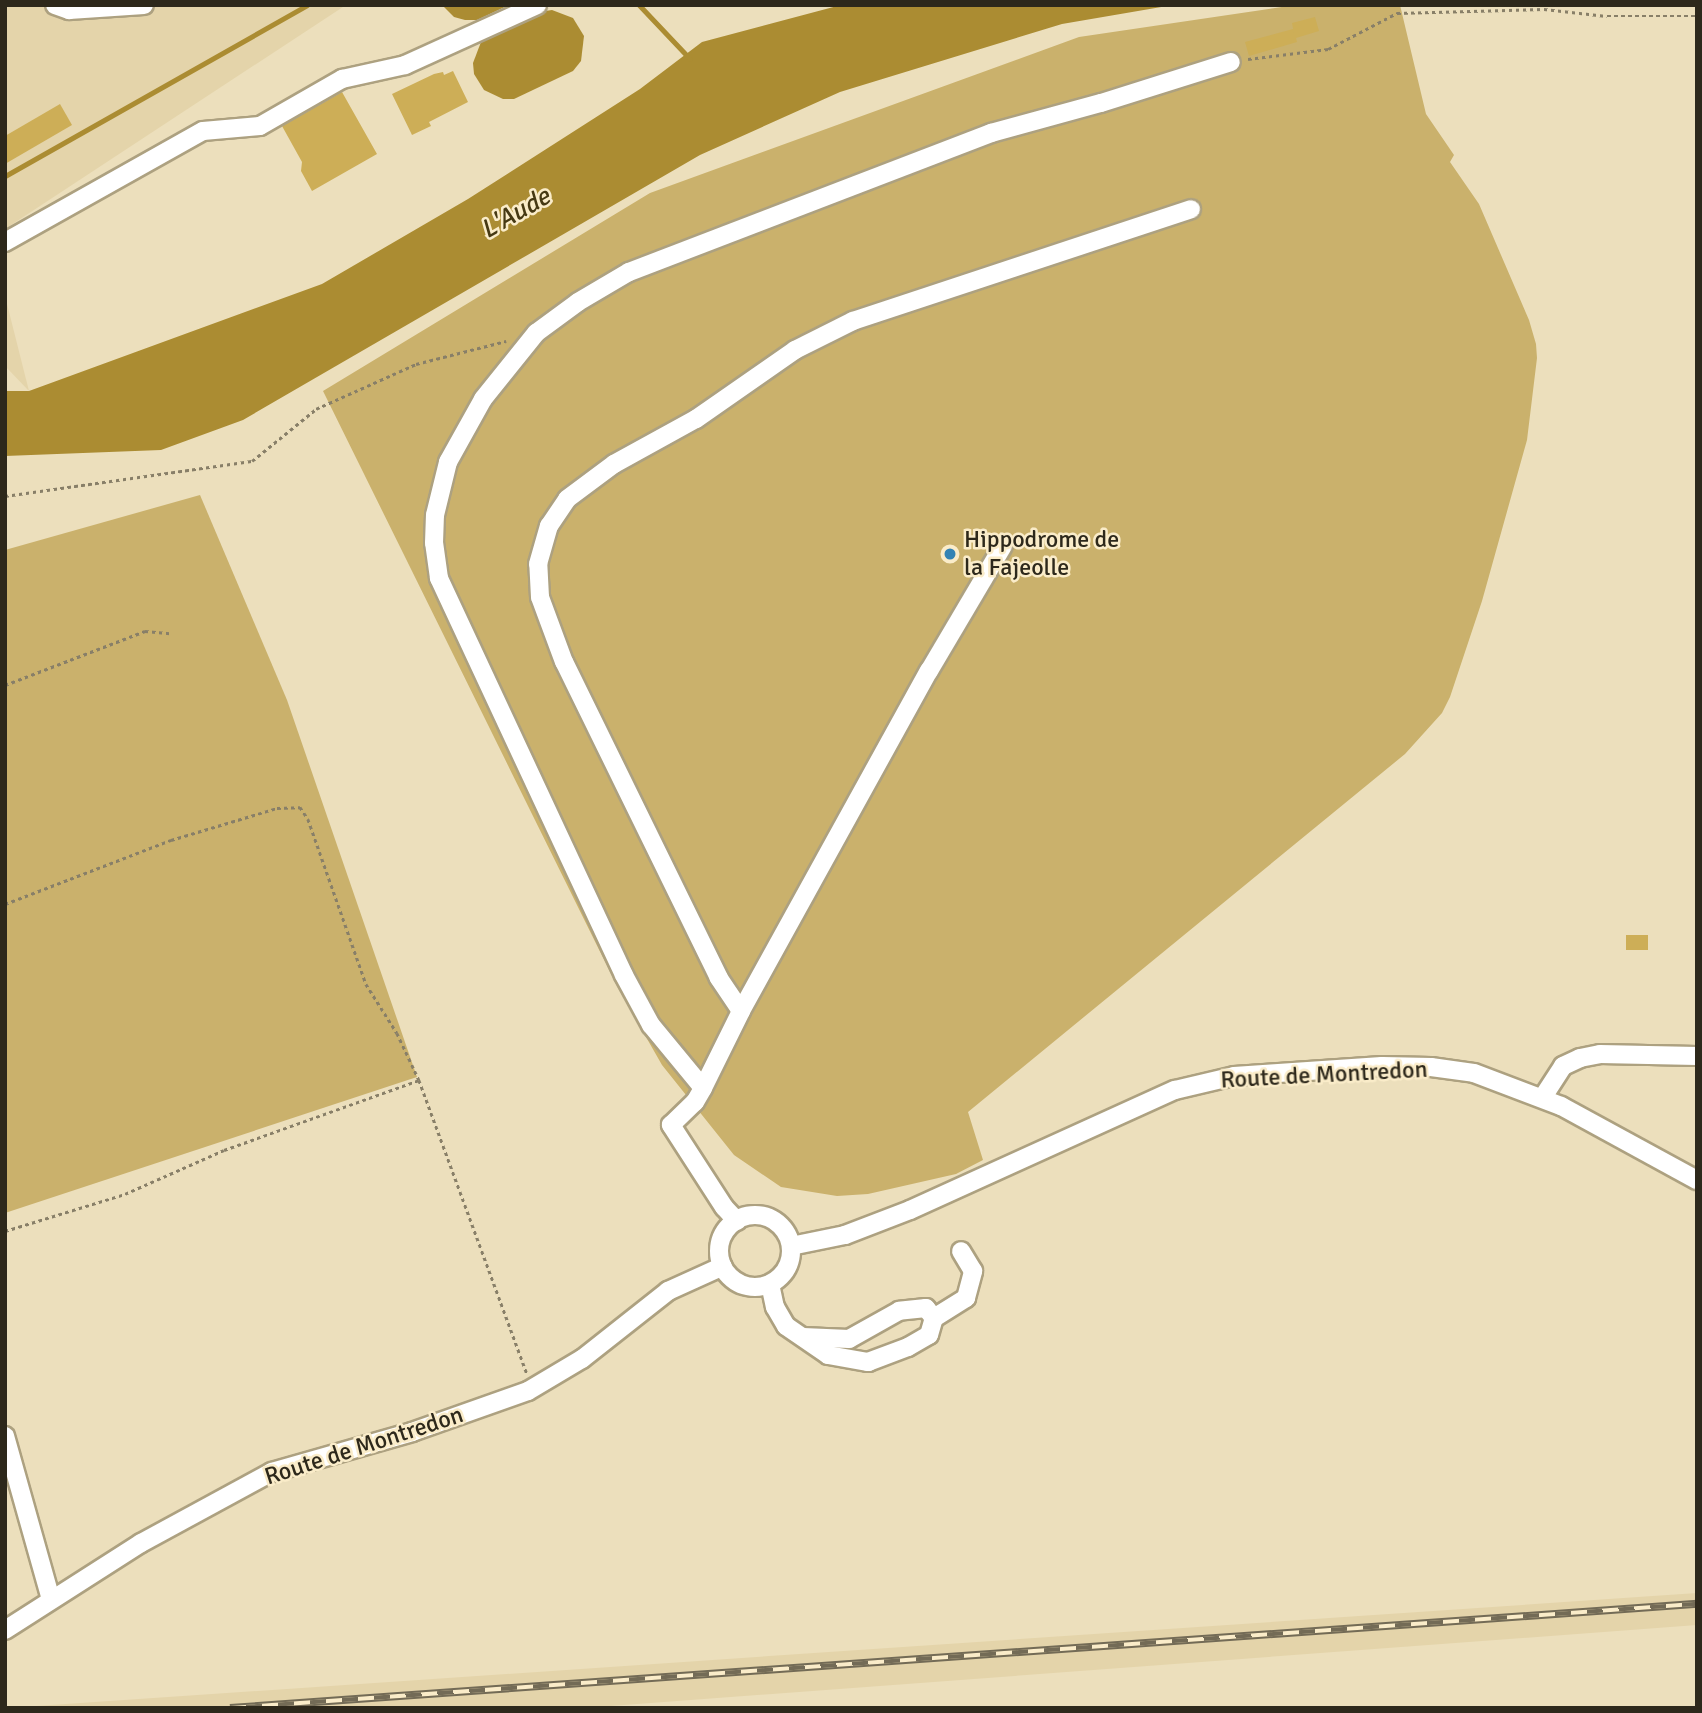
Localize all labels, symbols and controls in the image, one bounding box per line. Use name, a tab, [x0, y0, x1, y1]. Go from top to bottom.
water label: L'Aude	[476, 182, 556, 246]
place label: Hippodrome de la Fajeolle	[964, 526, 1119, 582]
marker: Hippodrome de la Fajeolle	[942, 546, 958, 562]
street label: Route de Montredon	[1220, 1055, 1428, 1095]
street label: Route de Montredon	[261, 1400, 467, 1492]

